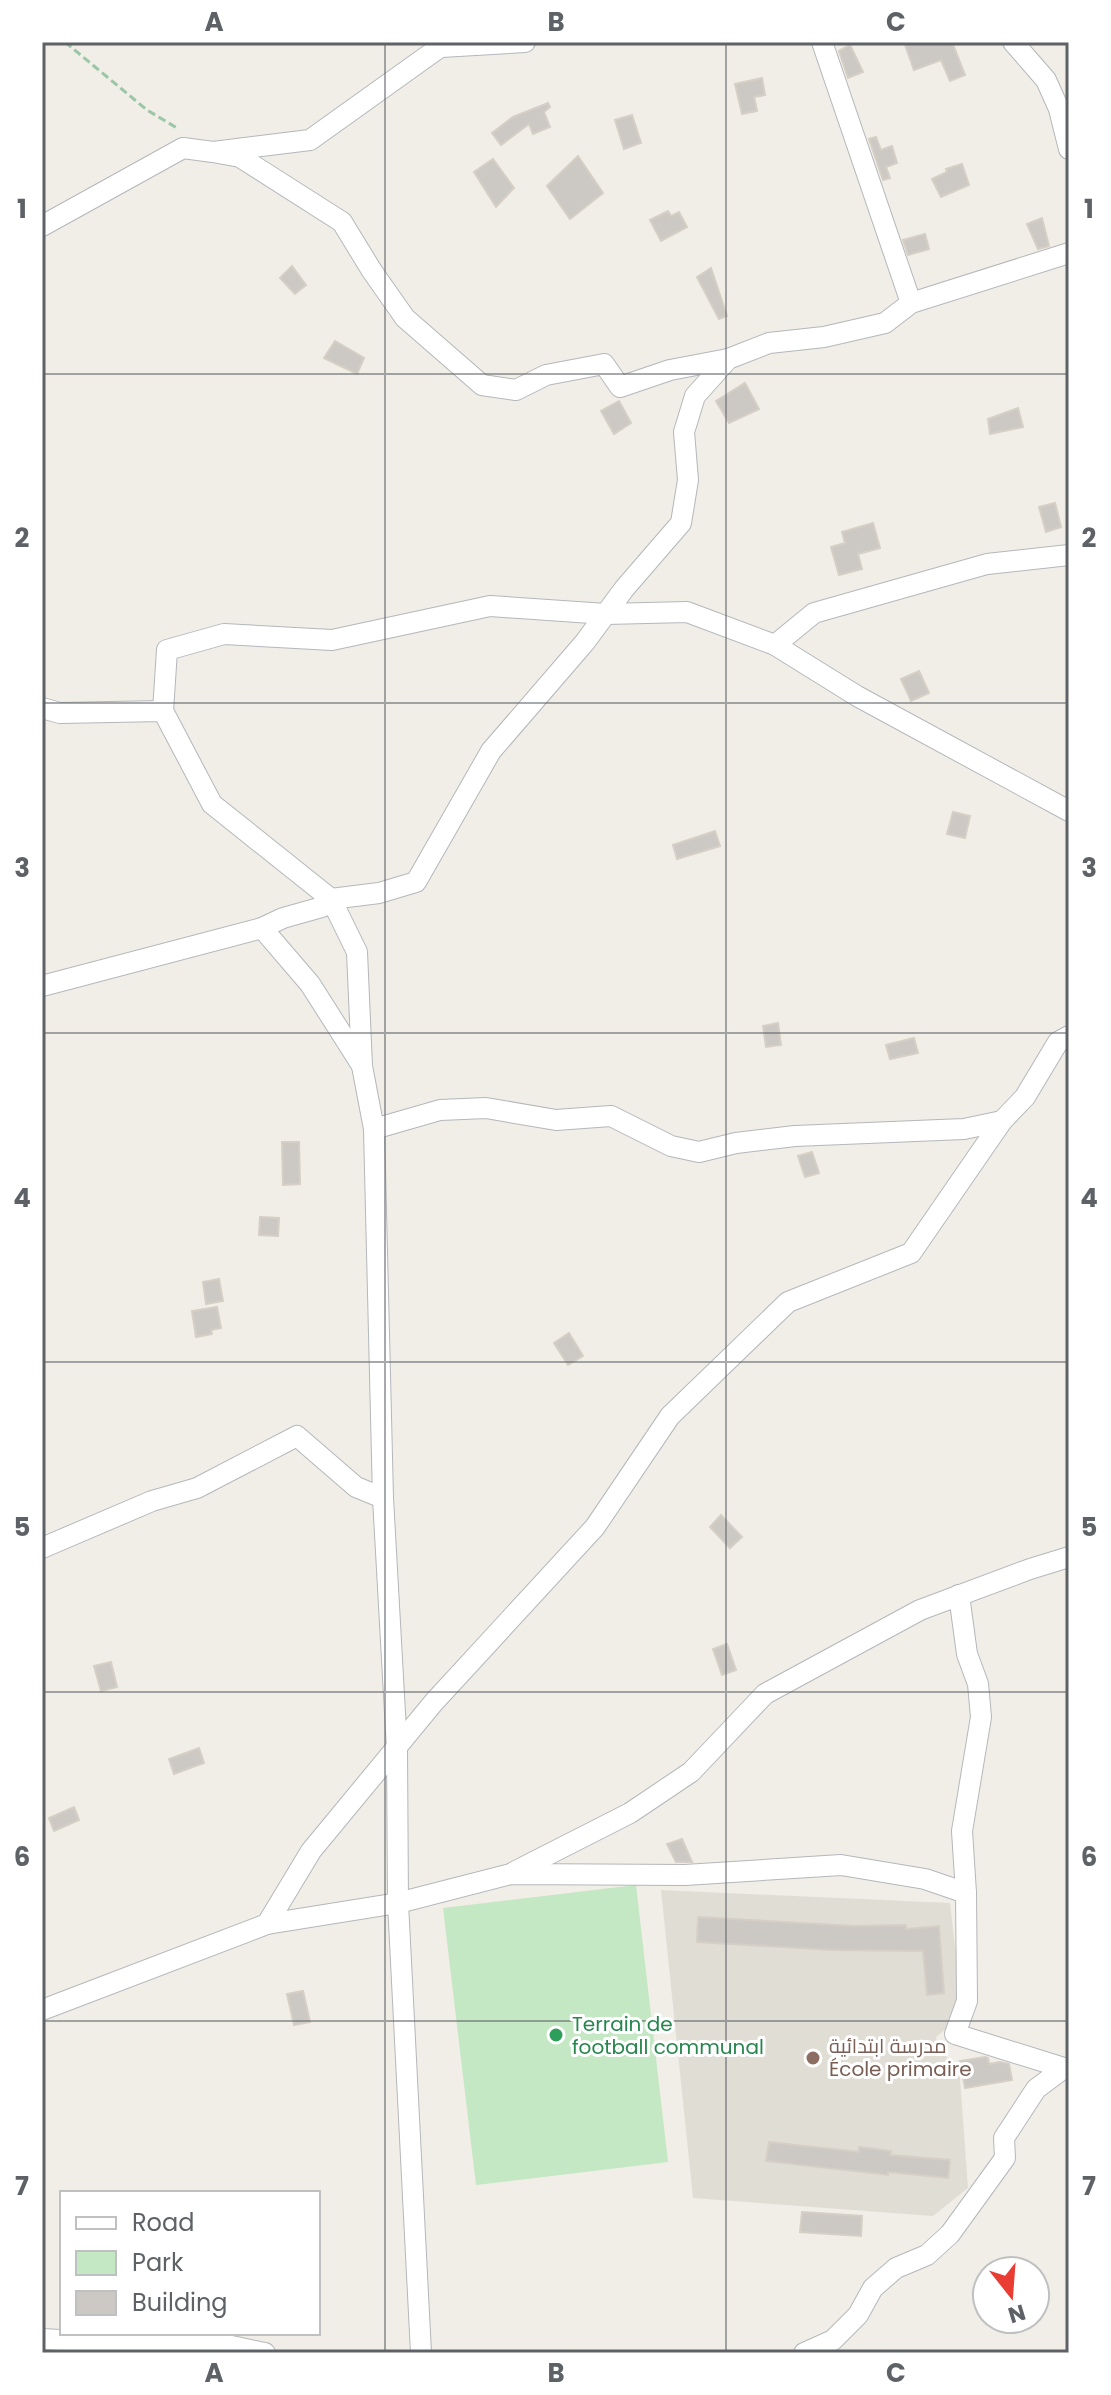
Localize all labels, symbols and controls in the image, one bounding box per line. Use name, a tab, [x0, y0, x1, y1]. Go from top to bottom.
text: A	[204, 4, 224, 40]
text: B	[547, 4, 565, 40]
text: C	[886, 4, 906, 40]
text: 1	[17, 191, 27, 227]
text: 1	[1084, 191, 1094, 227]
text: 2	[15, 520, 30, 556]
text: 2	[1082, 520, 1097, 556]
text: 3	[14, 850, 30, 886]
text: 3	[1081, 850, 1097, 886]
text: 4	[13, 1180, 31, 1216]
text: 4	[1080, 1180, 1098, 1216]
text: 5	[14, 1509, 30, 1545]
text: 5	[1081, 1509, 1097, 1545]
text: 6	[14, 1839, 30, 1875]
text: 6	[1081, 1839, 1097, 1875]
place label: Terrain de football communal	[572, 2010, 764, 2061]
marker: Terrain de football communal	[547, 2026, 565, 2044]
place label: مدرسة ابتدائية École primaire	[829, 2032, 972, 2083]
marker: مدرسة ابتدائية École primaire	[804, 2049, 822, 2067]
text: 7	[15, 2168, 29, 2204]
text: 7	[1082, 2168, 1096, 2204]
legend	[60, 2191, 320, 2335]
text: Road	[132, 2206, 194, 2239]
text: Park	[132, 2246, 184, 2279]
north arrow	[971, 2255, 1051, 2335]
text: Building	[132, 2286, 228, 2319]
text: N	[1004, 2296, 1029, 2331]
text: A	[204, 2355, 224, 2391]
text: B	[547, 2355, 565, 2391]
text: C	[886, 2355, 906, 2391]

